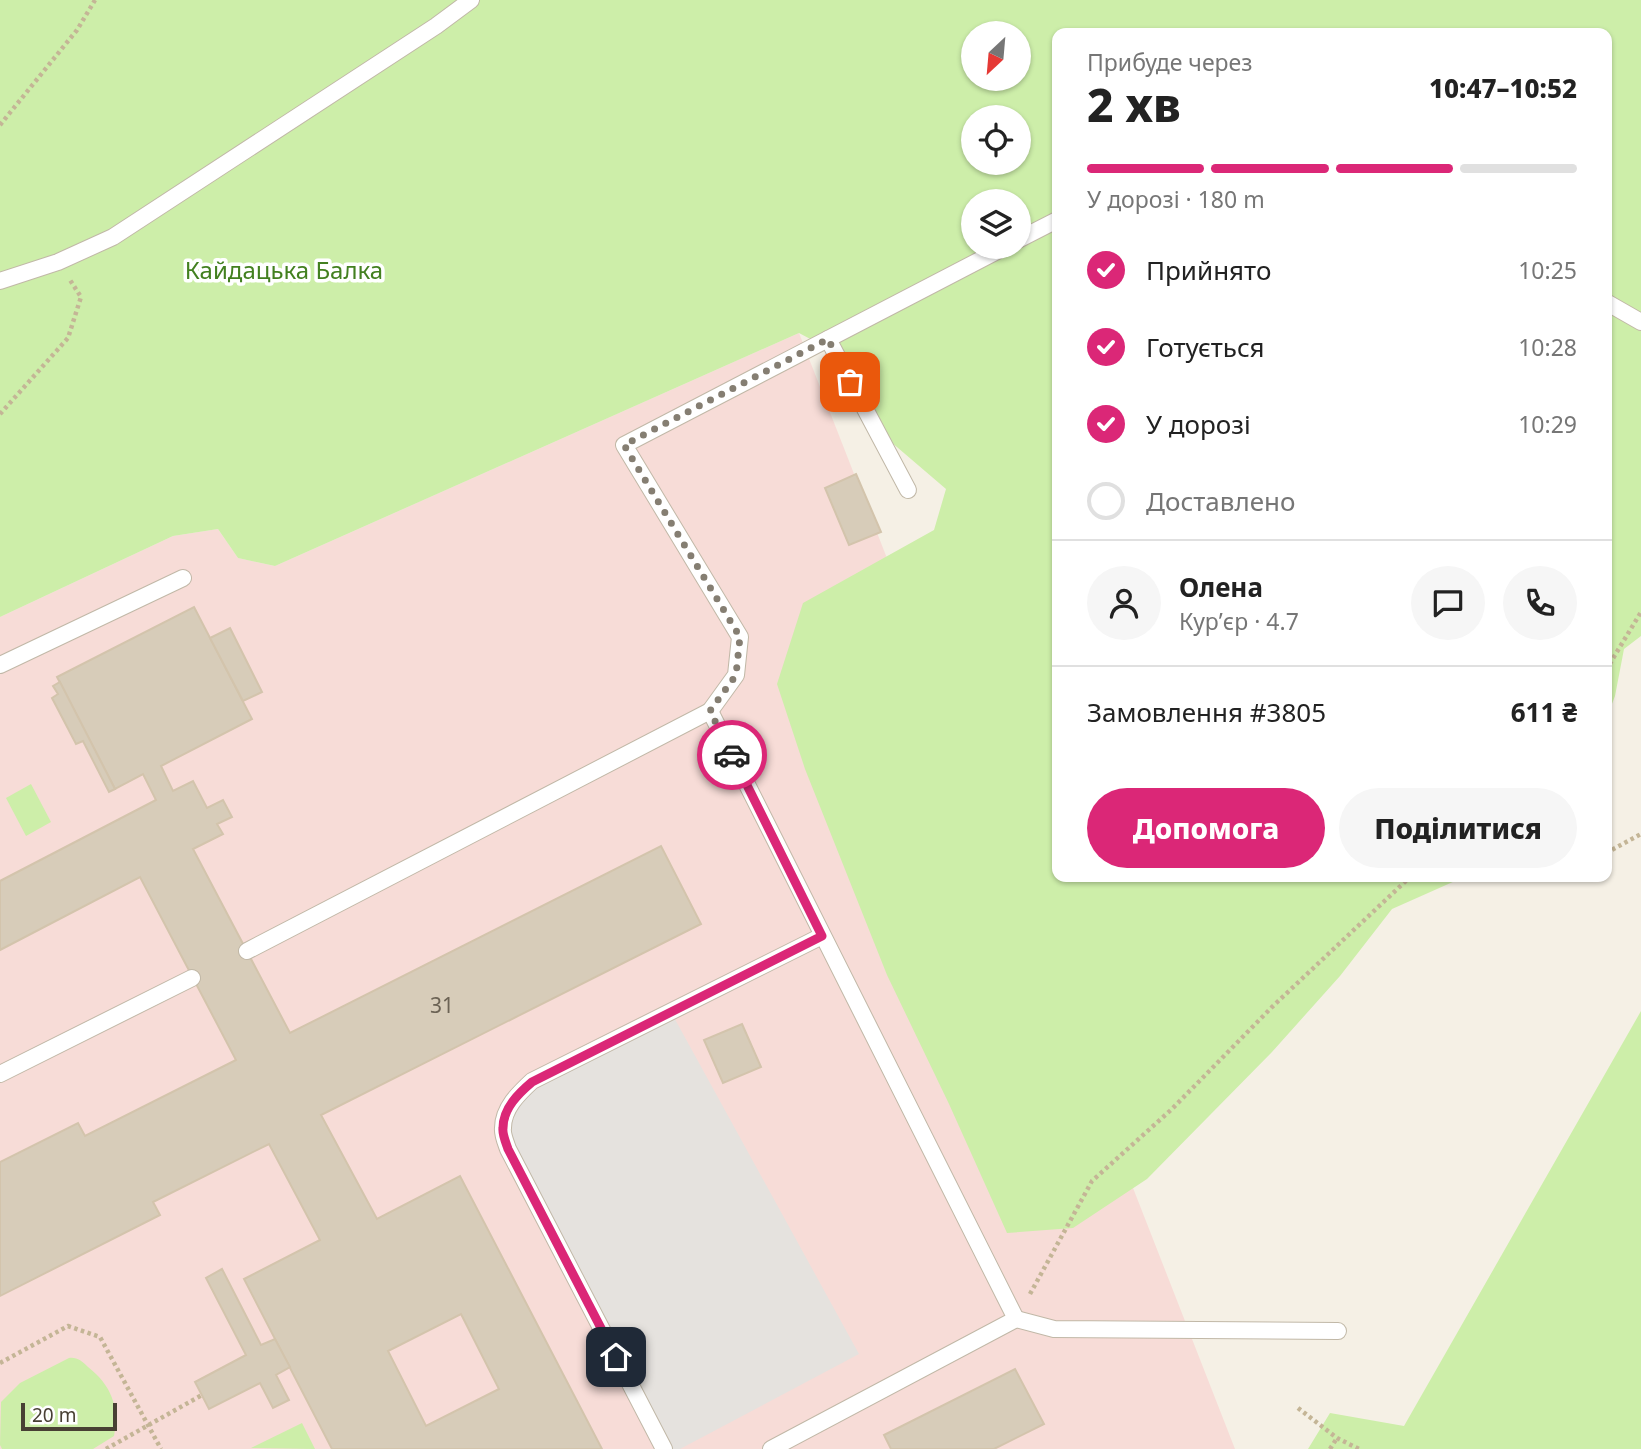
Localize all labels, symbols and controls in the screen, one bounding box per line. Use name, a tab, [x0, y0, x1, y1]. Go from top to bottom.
north arrow	[961, 21, 1031, 91]
map controls	[961, 21, 1031, 259]
text: Прибуде через	[1087, 46, 1252, 78]
text: 10:47–10:52	[1429, 70, 1577, 106]
text: 2 хв	[1087, 73, 1181, 135]
button: locate	[961, 105, 1031, 175]
text: У дорозі · 180 m	[1087, 183, 1265, 215]
button: layers	[961, 189, 1031, 259]
icon: check	[1087, 251, 1125, 289]
text: Прийнято	[1146, 252, 1271, 288]
park label: Кайдацька Балка	[185, 253, 383, 286]
text: 10:25	[1518, 254, 1577, 286]
icon: check	[1087, 328, 1125, 366]
text: Готується	[1146, 329, 1265, 365]
text: 10:28	[1518, 331, 1577, 363]
pin	[820, 352, 880, 412]
icon: bag	[831, 363, 869, 401]
icon: check	[1087, 405, 1125, 443]
text: У дорозі	[1146, 406, 1251, 442]
text: 10:29	[1518, 408, 1577, 440]
text: Доставлено	[1146, 483, 1295, 519]
button: person	[1087, 566, 1161, 640]
button: chat	[1411, 566, 1485, 640]
button: phone	[1503, 566, 1577, 640]
text: Олена	[1179, 569, 1263, 605]
text: Кур’єр · 4.7	[1179, 605, 1299, 637]
text: Замовлення #3805	[1087, 694, 1326, 730]
text: 611 ₴	[1511, 694, 1577, 730]
courier	[697, 720, 767, 790]
icon: car	[713, 736, 751, 774]
button: Допомога	[1087, 788, 1325, 868]
button: Поділитися	[1339, 788, 1577, 868]
house number: 31	[430, 991, 454, 1019]
pin	[586, 1327, 646, 1387]
icon: home	[597, 1338, 635, 1376]
scale bar	[21, 1400, 117, 1432]
text: 20 m	[32, 1402, 76, 1428]

